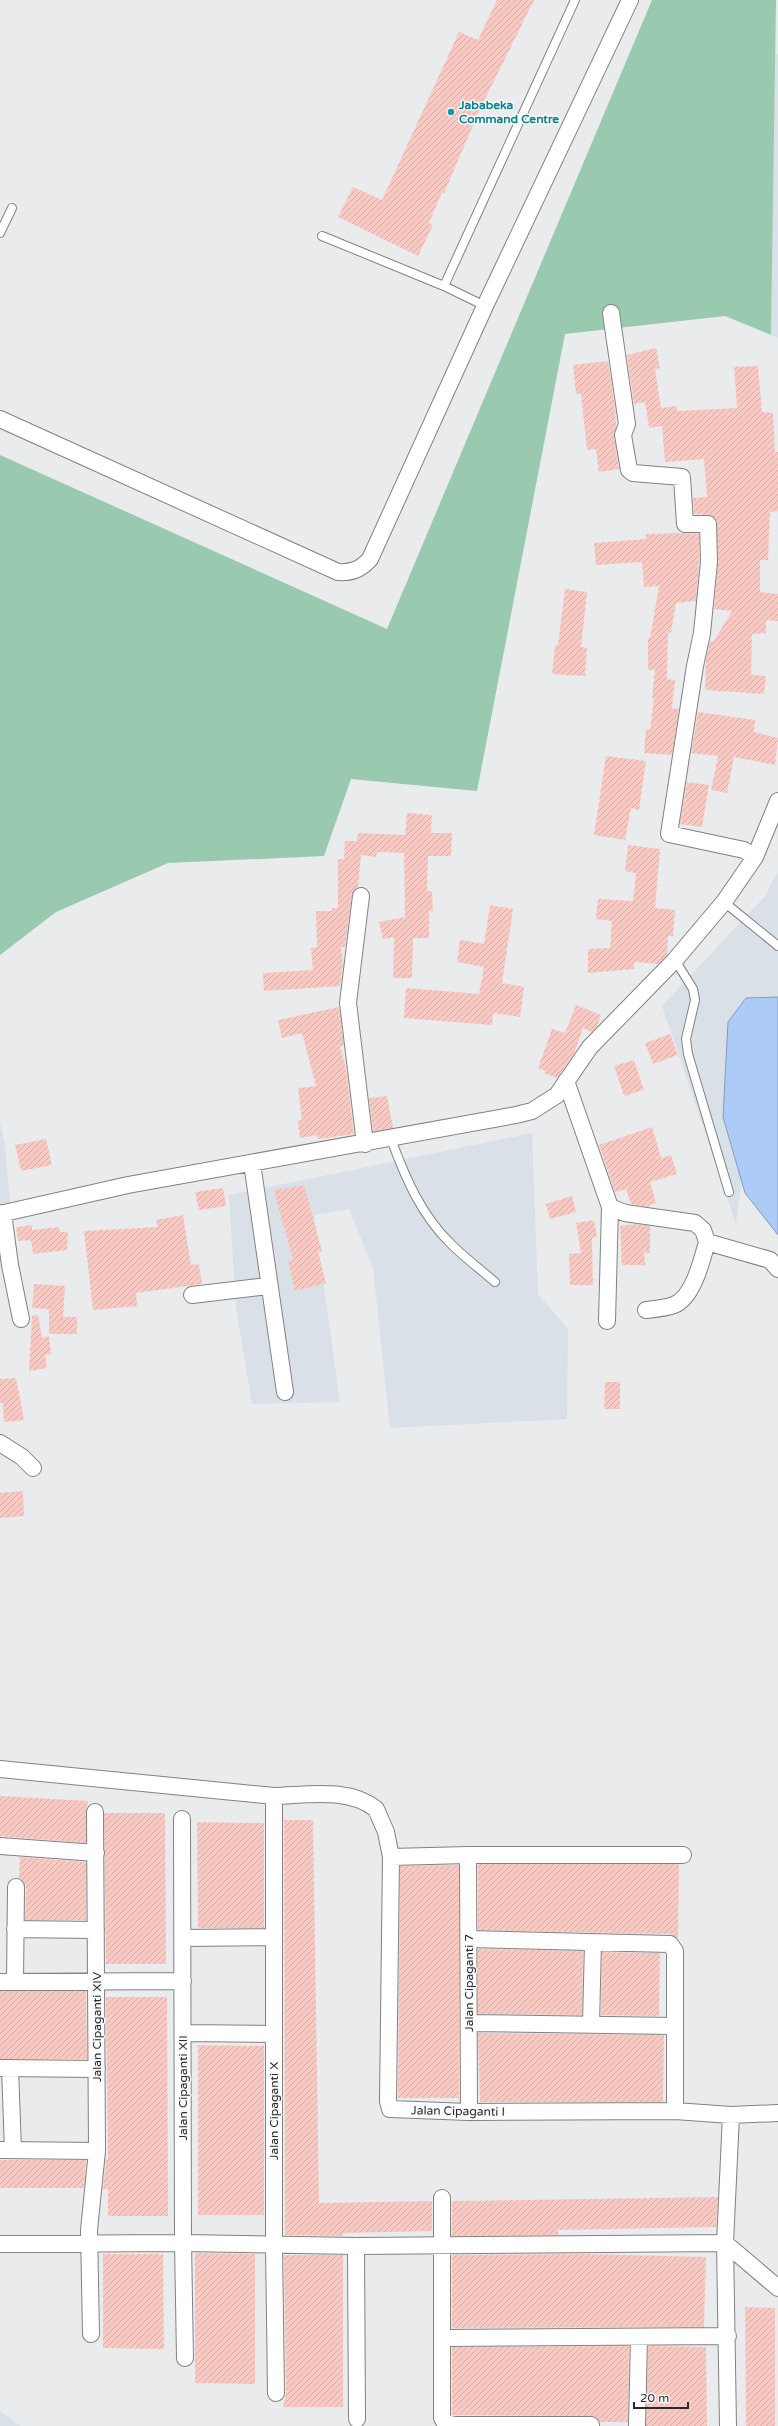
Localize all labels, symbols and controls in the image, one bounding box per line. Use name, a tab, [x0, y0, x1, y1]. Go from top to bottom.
place label: Jababeka Command Centre	[458, 98, 559, 126]
marker: Jababeka Command Centre	[446, 107, 456, 117]
street label: Jalan Cipaganti 7	[462, 1934, 476, 2032]
street label: Jalan Cipaganti XIV	[90, 1971, 104, 2082]
street label: Jalan Cipaganti XII	[176, 2035, 190, 2141]
street label: Jalan Cipaganti X	[267, 2062, 281, 2160]
street label: Jalan Cipaganti I	[411, 2103, 505, 2119]
scale bar	[634, 2384, 688, 2410]
text: 20 m	[640, 2391, 669, 2405]

